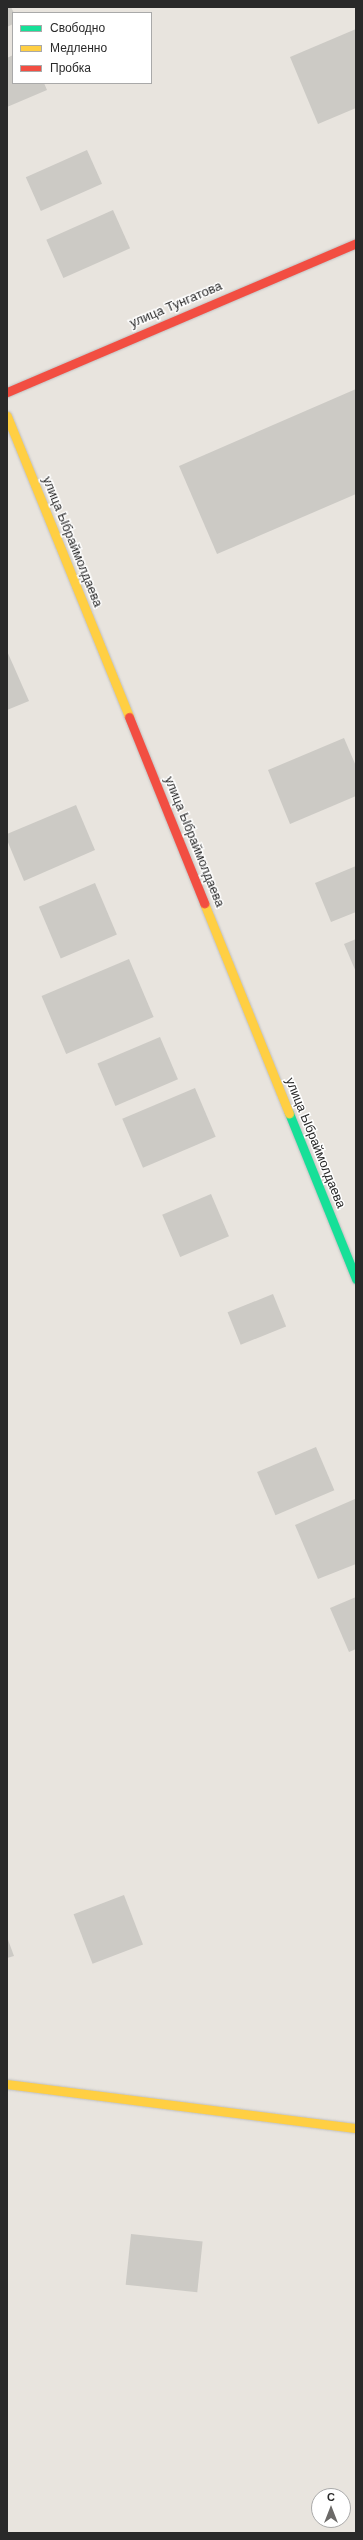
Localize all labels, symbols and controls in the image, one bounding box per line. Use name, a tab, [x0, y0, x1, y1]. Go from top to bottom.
legend	[12, 12, 152, 84]
text: Свободно	[50, 21, 105, 35]
text: Медленно	[50, 41, 107, 55]
text: Пробка	[50, 61, 91, 75]
street label: улица Тунгатова	[128, 279, 224, 331]
street label: улица Ыбраймолдаева	[39, 474, 105, 610]
street label: улица Ыбраймолдаева	[161, 774, 227, 910]
street label: улица Ыбраймолдаева	[282, 1075, 348, 1211]
north arrow	[311, 2488, 351, 2528]
text: С	[327, 2491, 335, 2503]

